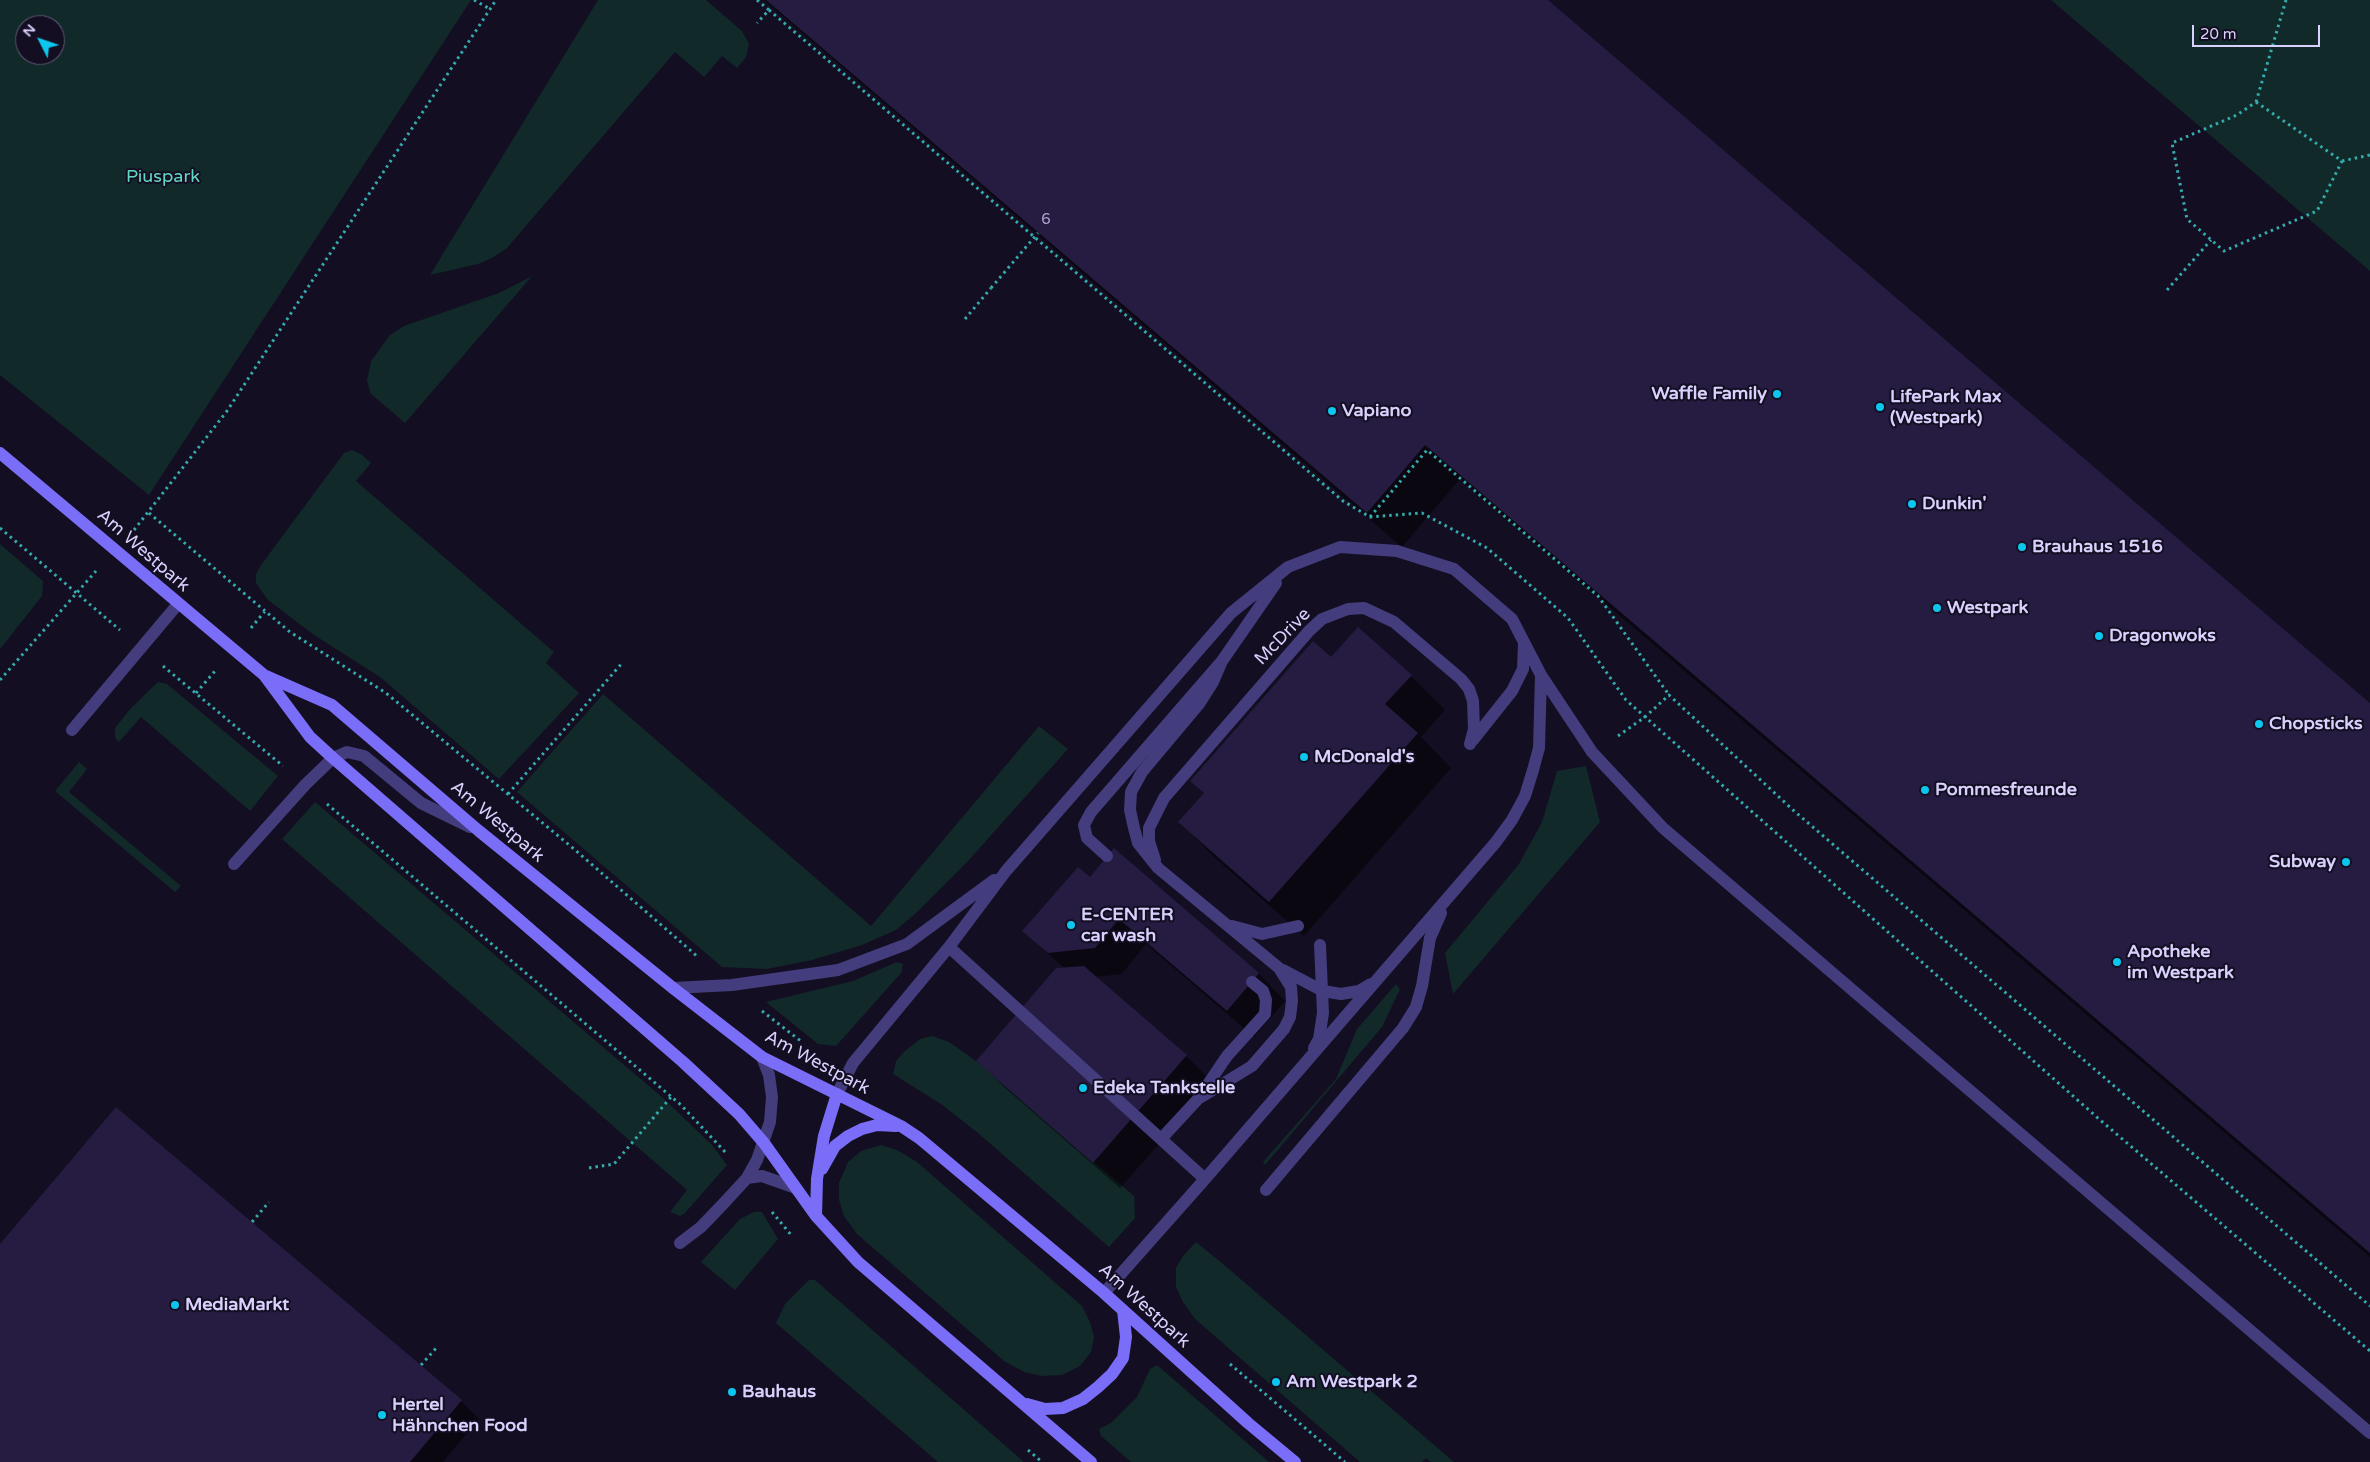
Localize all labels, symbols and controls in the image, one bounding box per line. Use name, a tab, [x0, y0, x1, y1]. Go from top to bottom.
north arrow	[15, 15, 65, 65]
scale bar	[2195, 15, 2322, 47]
text: N	[19, 21, 39, 40]
text: 20 m	[2200, 25, 2237, 43]
park label: Piuspark	[126, 166, 200, 188]
house number: 6	[1041, 211, 1051, 229]
place label: Waffle Family	[1651, 383, 1767, 405]
place label: LifePark Max (Westpark)	[1890, 386, 2002, 428]
marker: Waffle Family	[1771, 388, 1783, 400]
place label: Vapiano	[1342, 400, 1411, 422]
marker: LifePark Max (Westpark)	[1874, 401, 1886, 413]
marker: Vapiano	[1326, 405, 1338, 417]
place label: Dunkin'	[1922, 493, 1987, 515]
marker: Dunkin'	[1906, 498, 1918, 510]
street label: Am Westpark	[92, 505, 194, 597]
place label: Brauhaus 1516	[2032, 536, 2163, 558]
marker: Brauhaus 1516	[2016, 541, 2028, 553]
place label: Westpark	[1947, 597, 2028, 619]
marker: Westpark	[1931, 602, 1943, 614]
street label: McDrive	[1251, 604, 1315, 670]
place label: Dragonwoks	[2109, 625, 2216, 647]
marker: Dragonwoks	[2093, 630, 2105, 642]
place label: Chopsticks	[2269, 713, 2363, 735]
marker: Chopsticks	[2253, 718, 2265, 730]
place label: McDonald's	[1314, 746, 1414, 768]
marker: McDonald's	[1298, 751, 1310, 763]
street label: Am Westpark	[446, 777, 548, 867]
place label: Pommesfreunde	[1935, 779, 2077, 801]
marker: Pommesfreunde	[1919, 784, 1931, 796]
place label: Subway	[2269, 851, 2336, 873]
marker: Subway	[2340, 856, 2352, 868]
place label: E-CENTER car wash	[1081, 904, 1174, 946]
marker: E-CENTER car wash	[1065, 919, 1077, 931]
place label: Apotheke im Westpark	[2127, 941, 2234, 984]
marker: Apotheke im Westpark	[2111, 956, 2123, 968]
street label: Am Westpark	[761, 1026, 873, 1100]
place label: Edeka Tankstelle	[1093, 1077, 1235, 1099]
marker: Edeka Tankstelle	[1077, 1082, 1089, 1094]
street label: Am Westpark	[1094, 1259, 1194, 1353]
place label: MediaMarkt	[185, 1294, 289, 1316]
marker: MediaMarkt	[169, 1299, 181, 1311]
place label: Am Westpark 2	[1286, 1371, 1418, 1393]
marker: Am Westpark 2	[1270, 1376, 1282, 1388]
place label: Bauhaus	[742, 1381, 816, 1403]
marker: Bauhaus	[726, 1386, 738, 1398]
place label: Hertel Hähnchen Food	[392, 1394, 527, 1436]
marker: Hertel Hähnchen Food	[376, 1409, 388, 1421]

